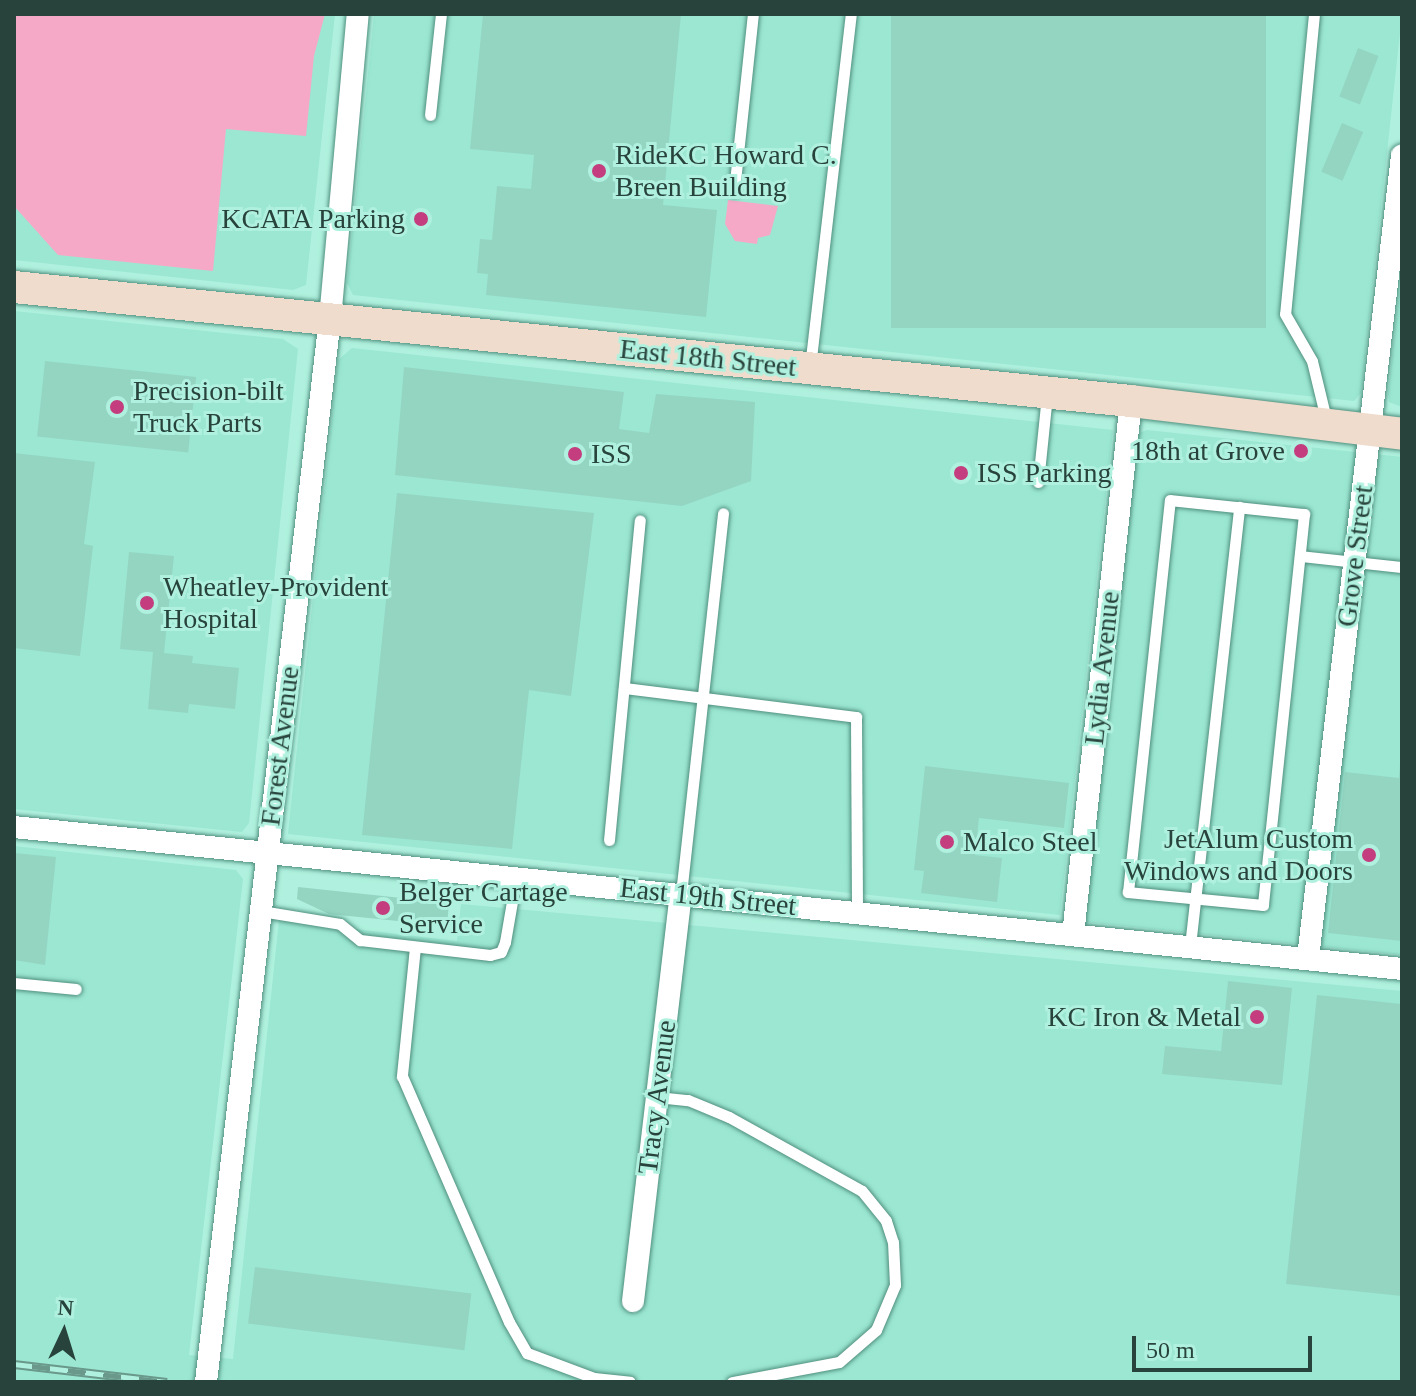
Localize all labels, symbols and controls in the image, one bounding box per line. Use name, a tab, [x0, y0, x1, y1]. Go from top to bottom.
place label: RideKC Howard C. Breen Building	[615, 138, 837, 204]
marker: RideKC Howard C. Breen Building	[590, 162, 608, 180]
place label: KCATA Parking	[220, 202, 405, 236]
marker: KCATA Parking	[412, 210, 430, 228]
street label: East 18th Street	[618, 332, 798, 384]
place label: Precision-bilt Truck Parts	[133, 374, 284, 440]
marker: Precision-bilt Truck Parts	[108, 398, 126, 416]
place label: 18th at Grove	[1131, 434, 1285, 468]
place label: ISS	[591, 437, 631, 471]
marker: 18th at Grove	[1292, 442, 1310, 460]
marker: ISS	[566, 445, 584, 463]
place label: ISS Parking	[977, 456, 1112, 490]
marker: ISS Parking	[952, 464, 970, 482]
street label: Grove Street	[1330, 483, 1380, 629]
place label: Wheatley-Provident Hospital	[163, 570, 388, 636]
street label: Lydia Avenue	[1077, 589, 1127, 747]
marker: Wheatley-Provident Hospital	[138, 594, 156, 612]
street label: Forest Avenue	[253, 664, 307, 828]
place label: JetAlum Custom Windows and Doors	[1124, 822, 1353, 888]
place label: Malco Steel	[963, 825, 1098, 859]
marker: Malco Steel	[938, 833, 956, 851]
marker: JetAlum Custom Windows and Doors	[1360, 846, 1378, 864]
street label: East 19th Street	[618, 871, 798, 923]
place label: Belger Cartage Service	[399, 875, 568, 941]
marker: Belger Cartage Service	[374, 899, 392, 917]
place label: KC Iron & Metal	[1047, 1000, 1241, 1034]
marker: KC Iron & Metal	[1248, 1008, 1266, 1026]
street label: Tracy Avenue	[631, 1017, 683, 1177]
north arrow	[24, 1292, 104, 1372]
text: N	[57, 1295, 74, 1321]
scale bar	[1136, 1320, 1316, 1370]
text: 50 m	[1146, 1337, 1195, 1363]

